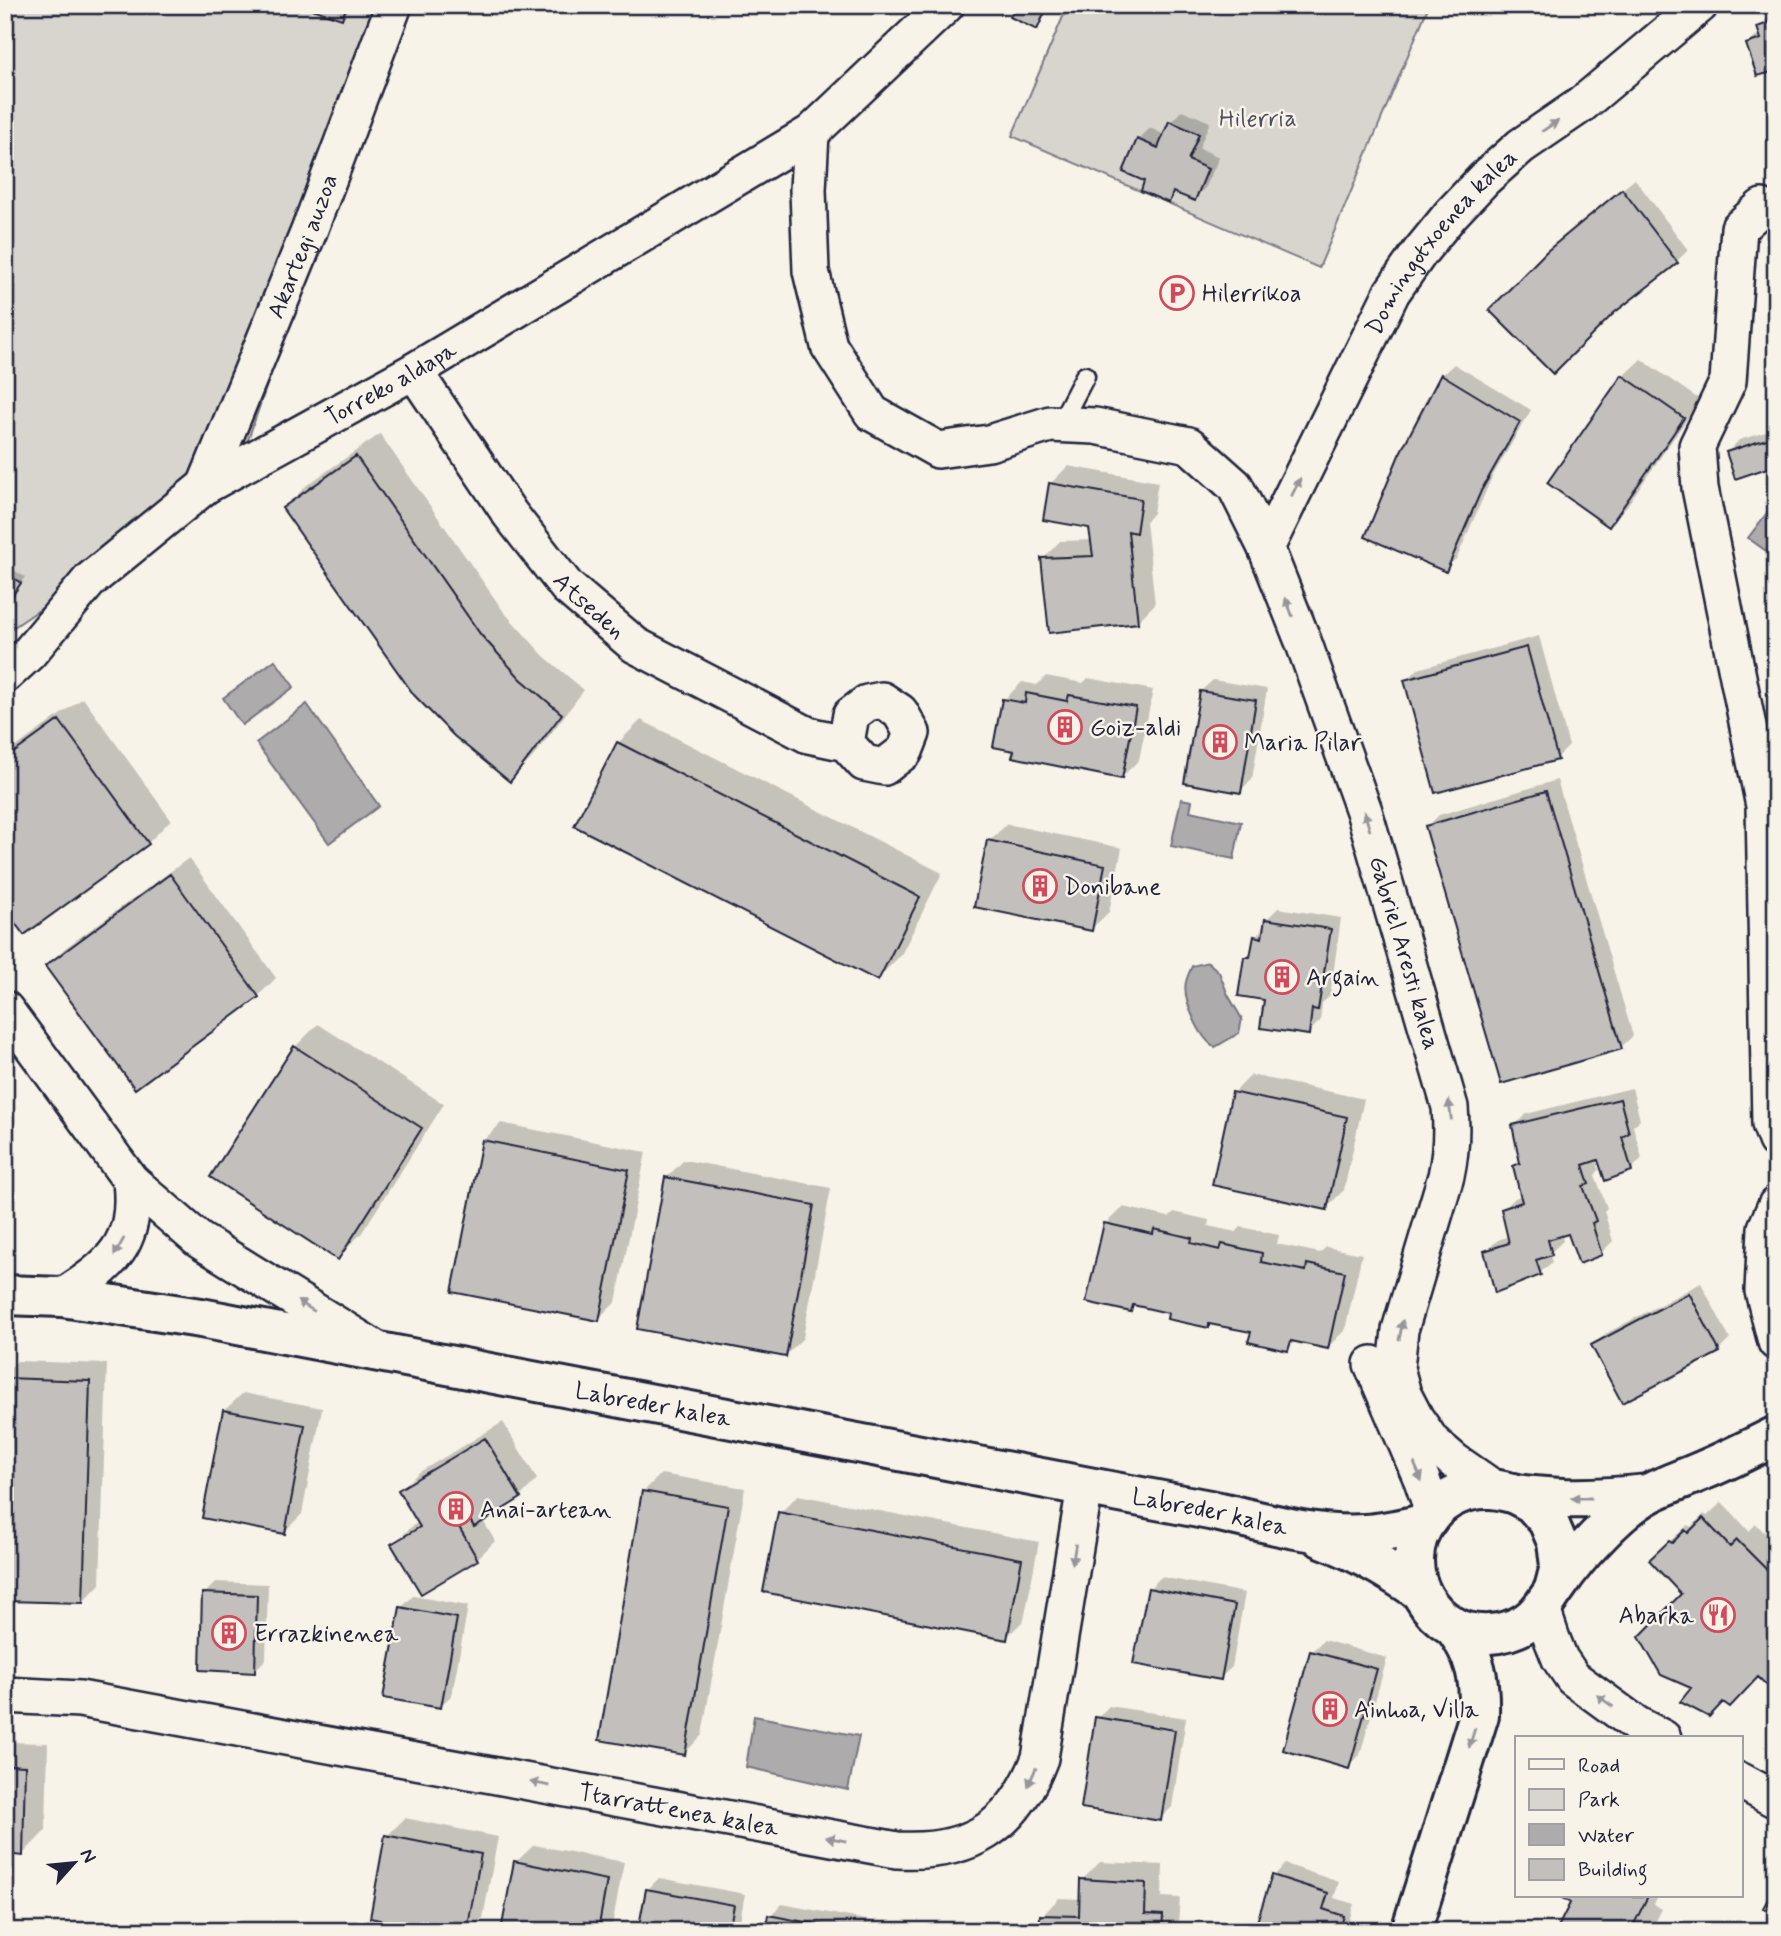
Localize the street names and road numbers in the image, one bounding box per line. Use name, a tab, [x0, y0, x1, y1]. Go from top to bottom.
street label: Domingotxoenea kalea	[1359, 142, 1525, 341]
street label: Akartegi auzoa	[261, 170, 346, 323]
street label: Torreko aldapa	[320, 335, 463, 434]
street label: Atseden	[545, 567, 631, 647]
street label: Gabriel Aresti kalea	[1361, 853, 1447, 1054]
street label: Labreder kalea	[572, 1376, 734, 1436]
street label: Labreder kalea	[1129, 1482, 1291, 1544]
street label: Ttarrattenea kalea	[576, 1777, 782, 1845]

